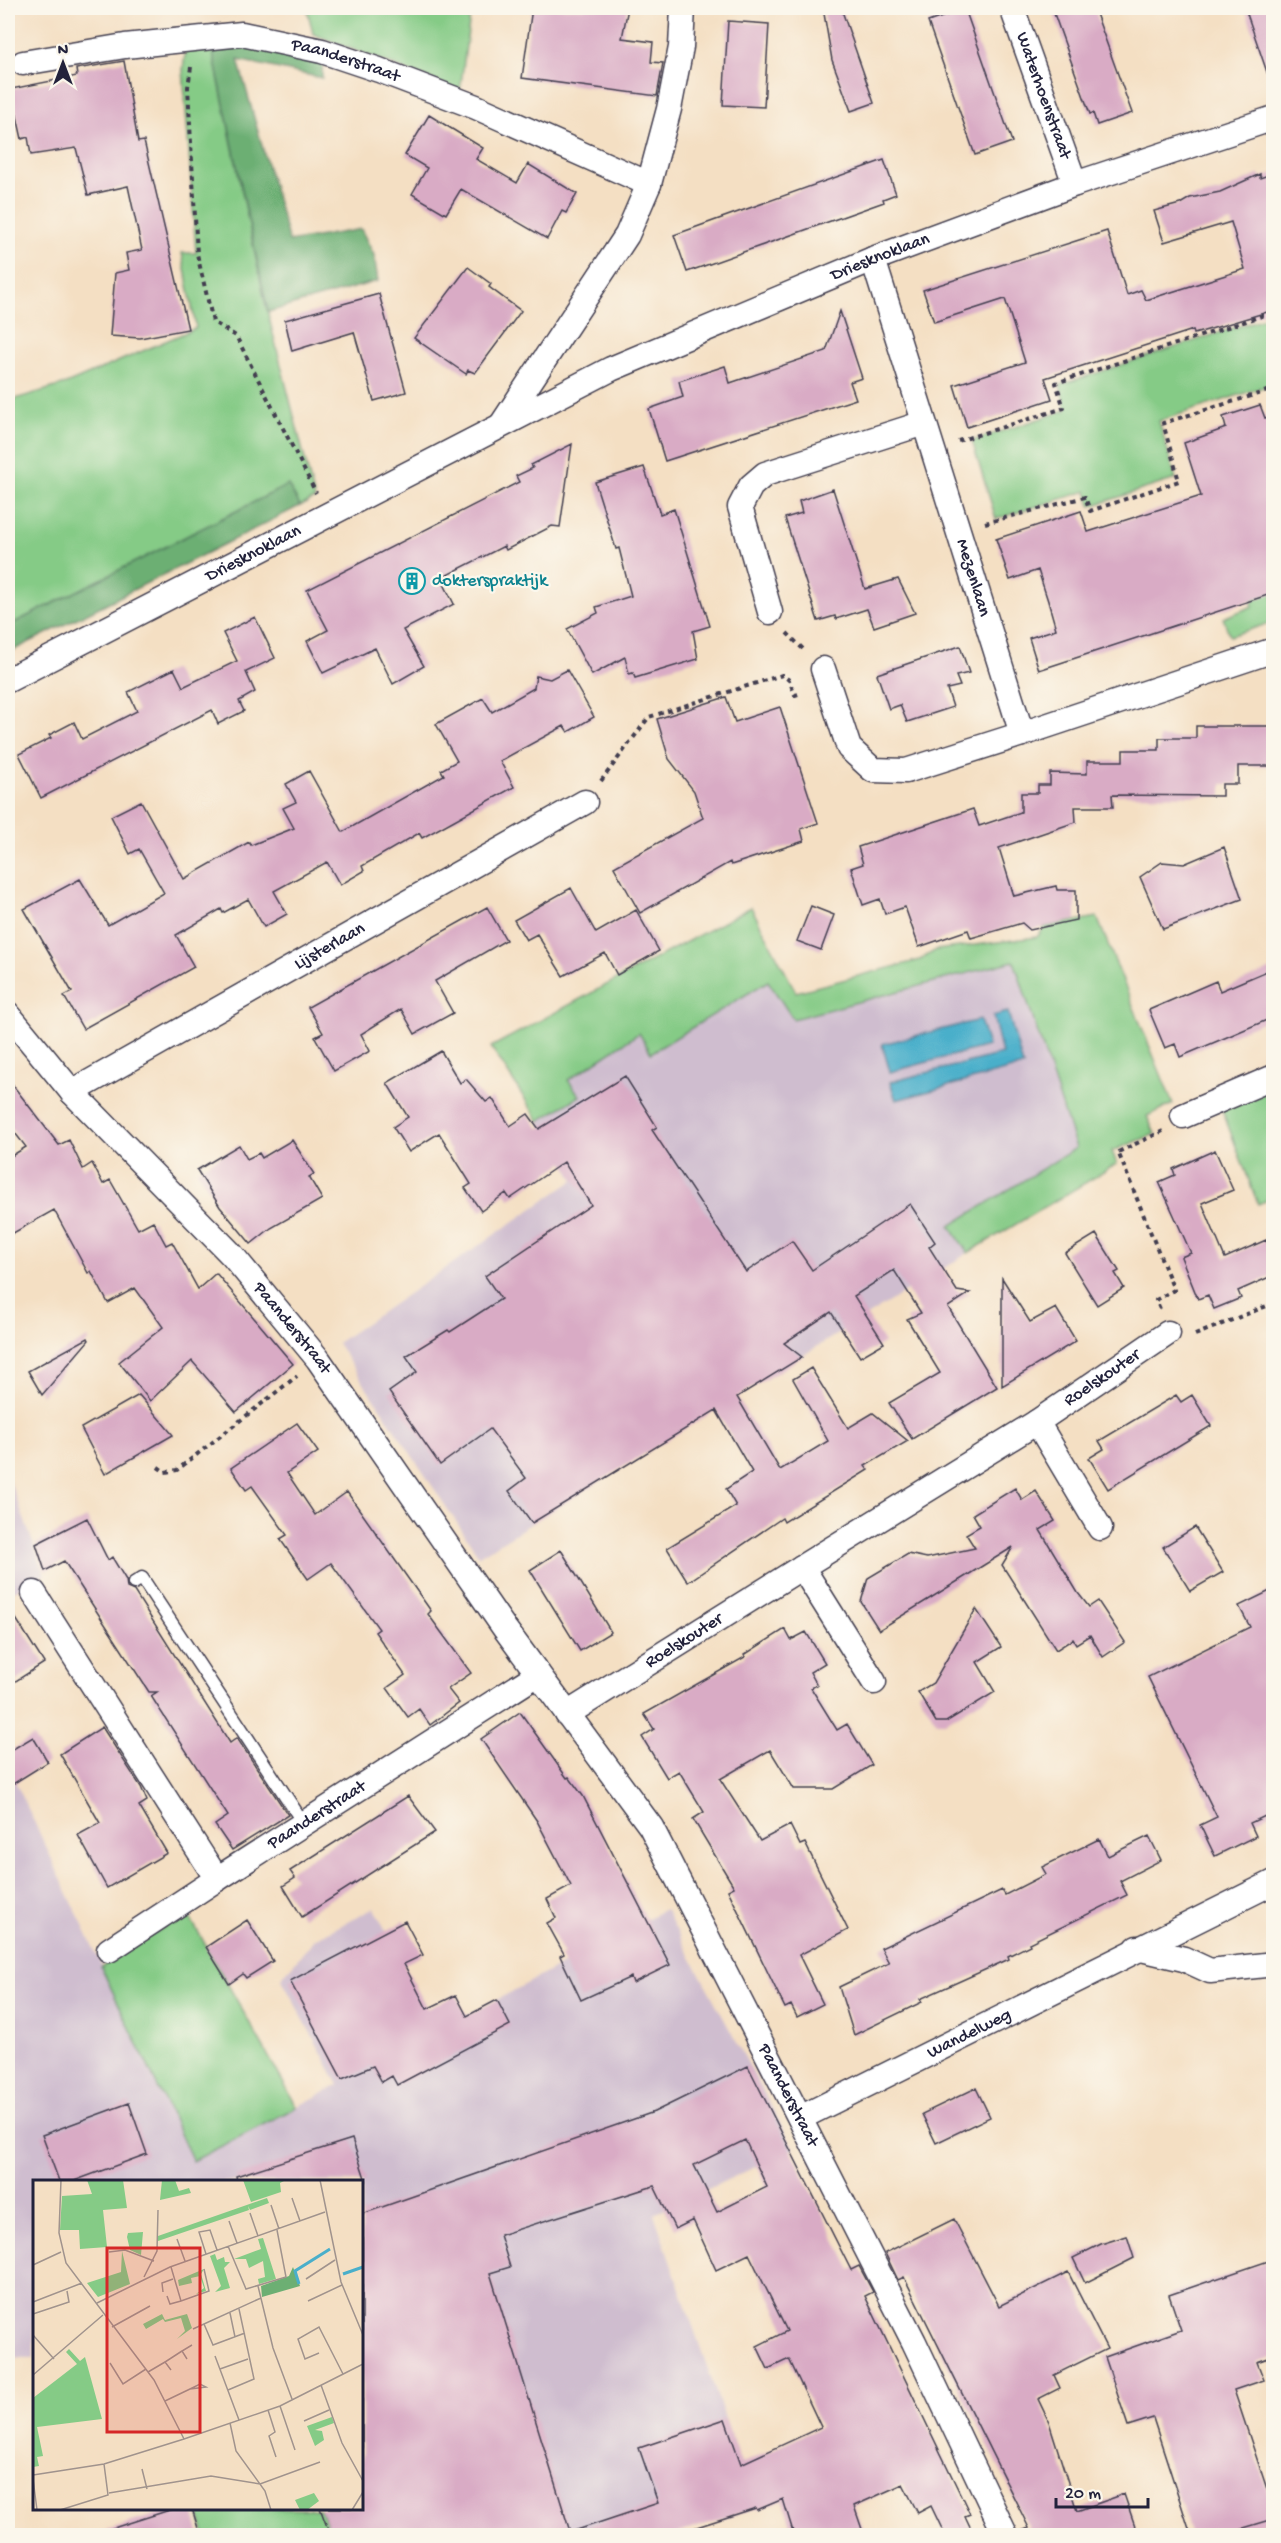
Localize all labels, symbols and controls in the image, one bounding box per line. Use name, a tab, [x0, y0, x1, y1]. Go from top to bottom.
street label: Waterhoenstraat	[1011, 29, 1076, 163]
north arrow	[33, 33, 93, 93]
street label: Paanderstraat	[288, 34, 404, 88]
text: N	[58, 42, 69, 61]
street label: Driesknoklaan	[827, 228, 933, 286]
street label: Driesknoklaan	[201, 520, 305, 587]
street label: Mezenlaan	[951, 536, 995, 619]
building icon: dokterspraktijk	[397, 566, 427, 596]
place label: dokterspraktijk	[432, 571, 549, 592]
street label: Lijsterlaan	[291, 918, 369, 975]
street label: Paanderstraat	[248, 1277, 337, 1379]
street label: Roelskouter	[1060, 1344, 1146, 1411]
street label: Roelskouter	[641, 1608, 728, 1673]
street label: Paanderstraat	[263, 1775, 371, 1855]
street label: Wandelweg	[924, 2004, 1015, 2063]
street label: Paanderstraat	[753, 2040, 824, 2152]
inset map	[33, 2180, 363, 2510]
scale bar	[1056, 2471, 1148, 2509]
text: 20 m	[1065, 2484, 1101, 2505]

